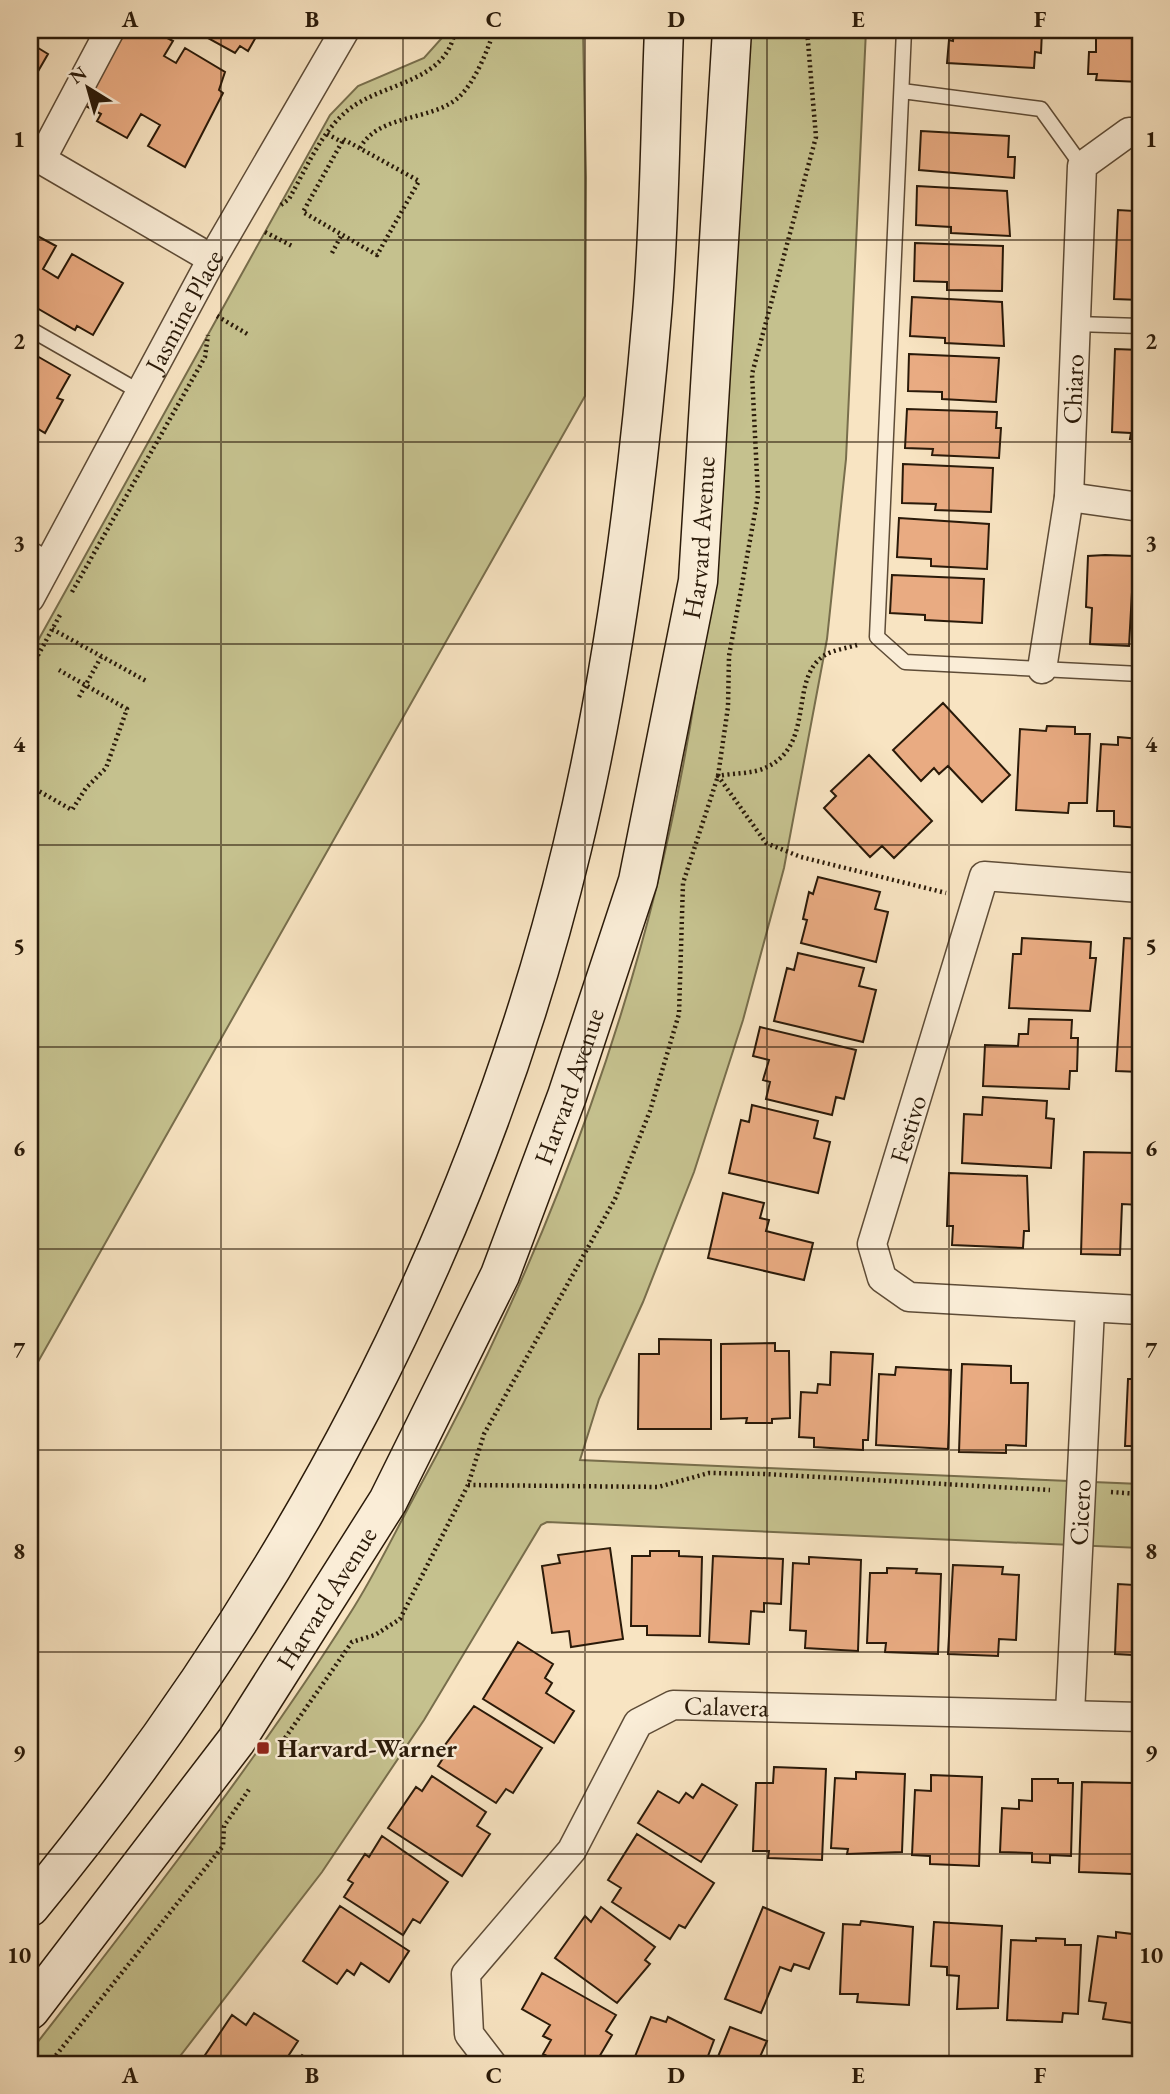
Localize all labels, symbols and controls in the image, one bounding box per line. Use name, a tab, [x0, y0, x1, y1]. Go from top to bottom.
text: A	[121, 4, 139, 34]
text: B	[305, 4, 319, 34]
text: C	[486, 4, 502, 34]
text: D	[667, 4, 685, 34]
text: E	[851, 4, 865, 34]
text: F	[1034, 4, 1047, 34]
north arrow	[52, 52, 122, 122]
text: N	[64, 60, 92, 89]
text: 1	[13, 124, 25, 154]
text: 1	[1145, 124, 1157, 154]
street label: Jasmine Place	[136, 243, 231, 380]
text: 2	[13, 326, 25, 356]
text: 2	[1145, 326, 1157, 356]
street label: Chiaro	[1055, 353, 1092, 425]
street label: Harvard Avenue	[674, 455, 723, 622]
text: 3	[13, 528, 25, 558]
text: 3	[1145, 528, 1157, 558]
text: 4	[13, 729, 26, 759]
text: 4	[1145, 729, 1158, 759]
text: 5	[13, 931, 25, 961]
text: 5	[1145, 931, 1157, 961]
street label: Harvard Avenue	[526, 1004, 612, 1169]
street label: Festivo	[882, 1091, 934, 1167]
text: 6	[13, 1133, 25, 1163]
text: 6	[1145, 1133, 1157, 1163]
text: 7	[13, 1335, 26, 1365]
text: 7	[1145, 1335, 1158, 1365]
street label: Cicero	[1061, 1478, 1099, 1546]
street label: Harvard Avenue	[268, 1520, 385, 1676]
text: 8	[13, 1536, 25, 1566]
text: 8	[1145, 1536, 1157, 1566]
street label: Calavera	[684, 1688, 770, 1724]
place label: Harvard-Warner	[277, 1731, 457, 1765]
text: 9	[13, 1738, 25, 1768]
text: 9	[1145, 1738, 1157, 1768]
marker: Harvard-Warner	[255, 1740, 271, 1756]
text: 10	[7, 1940, 31, 1970]
text: 10	[1139, 1940, 1163, 1970]
text: A	[121, 2060, 139, 2090]
text: B	[305, 2060, 319, 2090]
text: C	[486, 2060, 502, 2090]
text: D	[667, 2060, 685, 2090]
text: E	[851, 2060, 865, 2090]
text: F	[1034, 2060, 1047, 2090]

